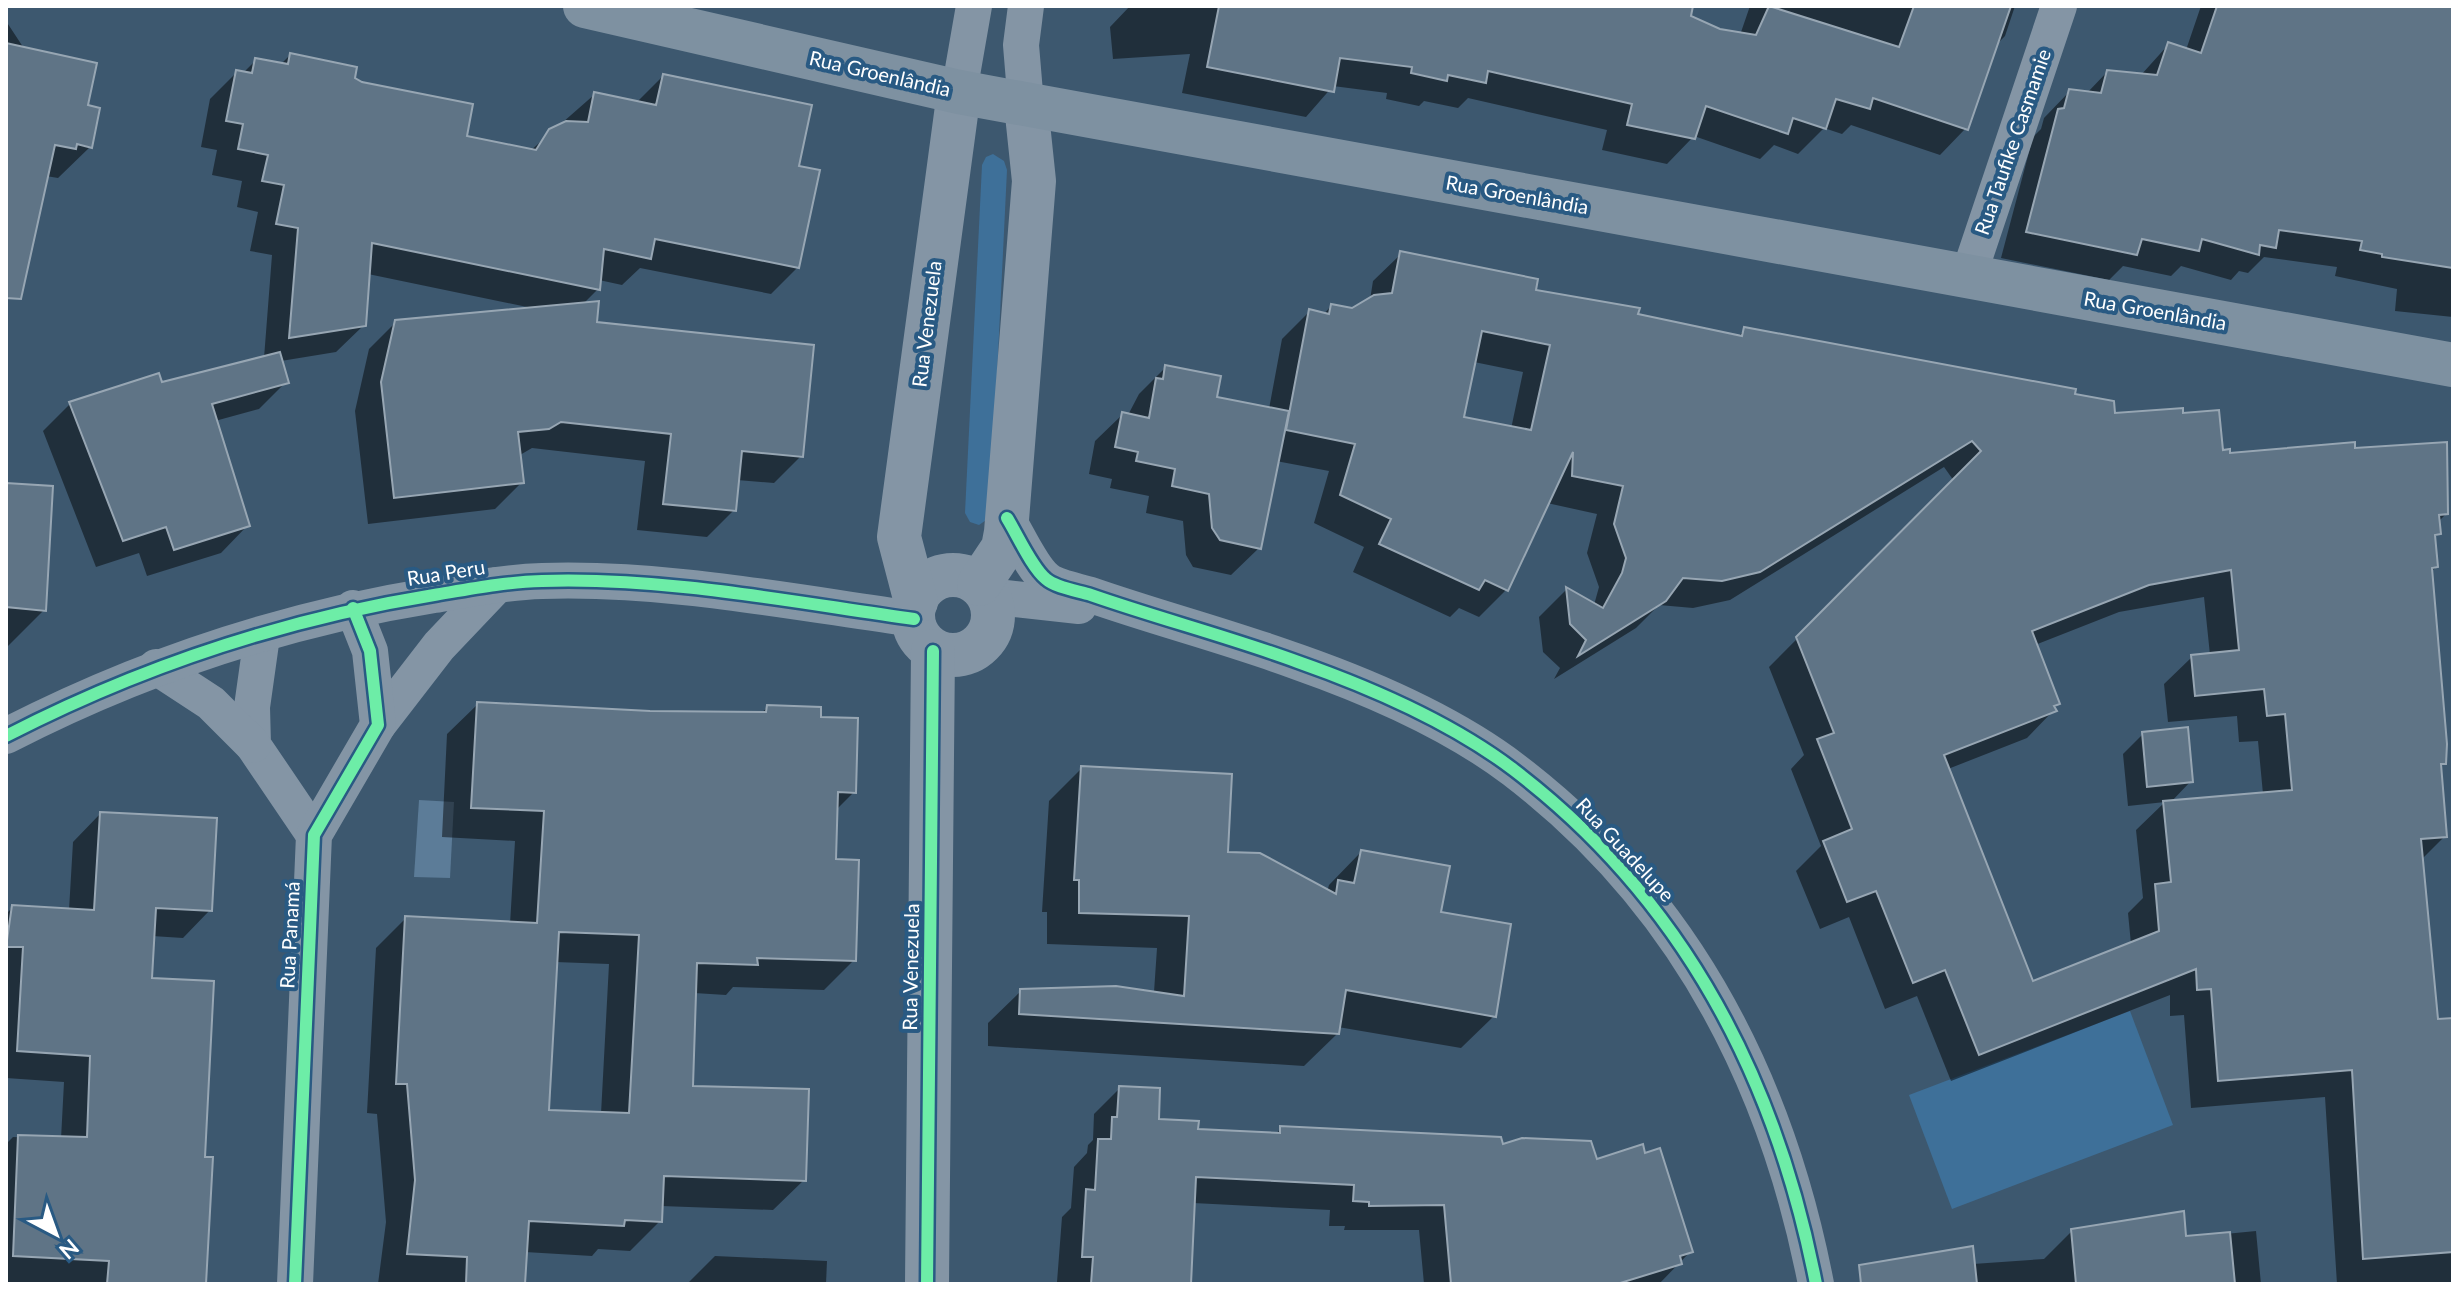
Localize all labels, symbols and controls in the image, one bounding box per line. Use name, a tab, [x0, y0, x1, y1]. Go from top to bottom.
street label: Rua Groenlândia	[807, 45, 953, 101]
street label: Rua Taufike Casmamie	[1969, 45, 2055, 238]
street label: Rua Groenlândia	[1444, 170, 1590, 218]
street label: Rua Venezuela	[906, 259, 946, 389]
street label: Rua Groenlândia	[2082, 286, 2228, 334]
street label: Rua Peru	[405, 554, 487, 590]
street label: Rua Guadelupe	[1572, 792, 1680, 906]
street label: Rua Panamá	[274, 881, 304, 989]
street label: Rua Venezuela	[897, 903, 923, 1031]
north arrow	[16, 1194, 96, 1274]
text: N	[54, 1234, 85, 1265]

